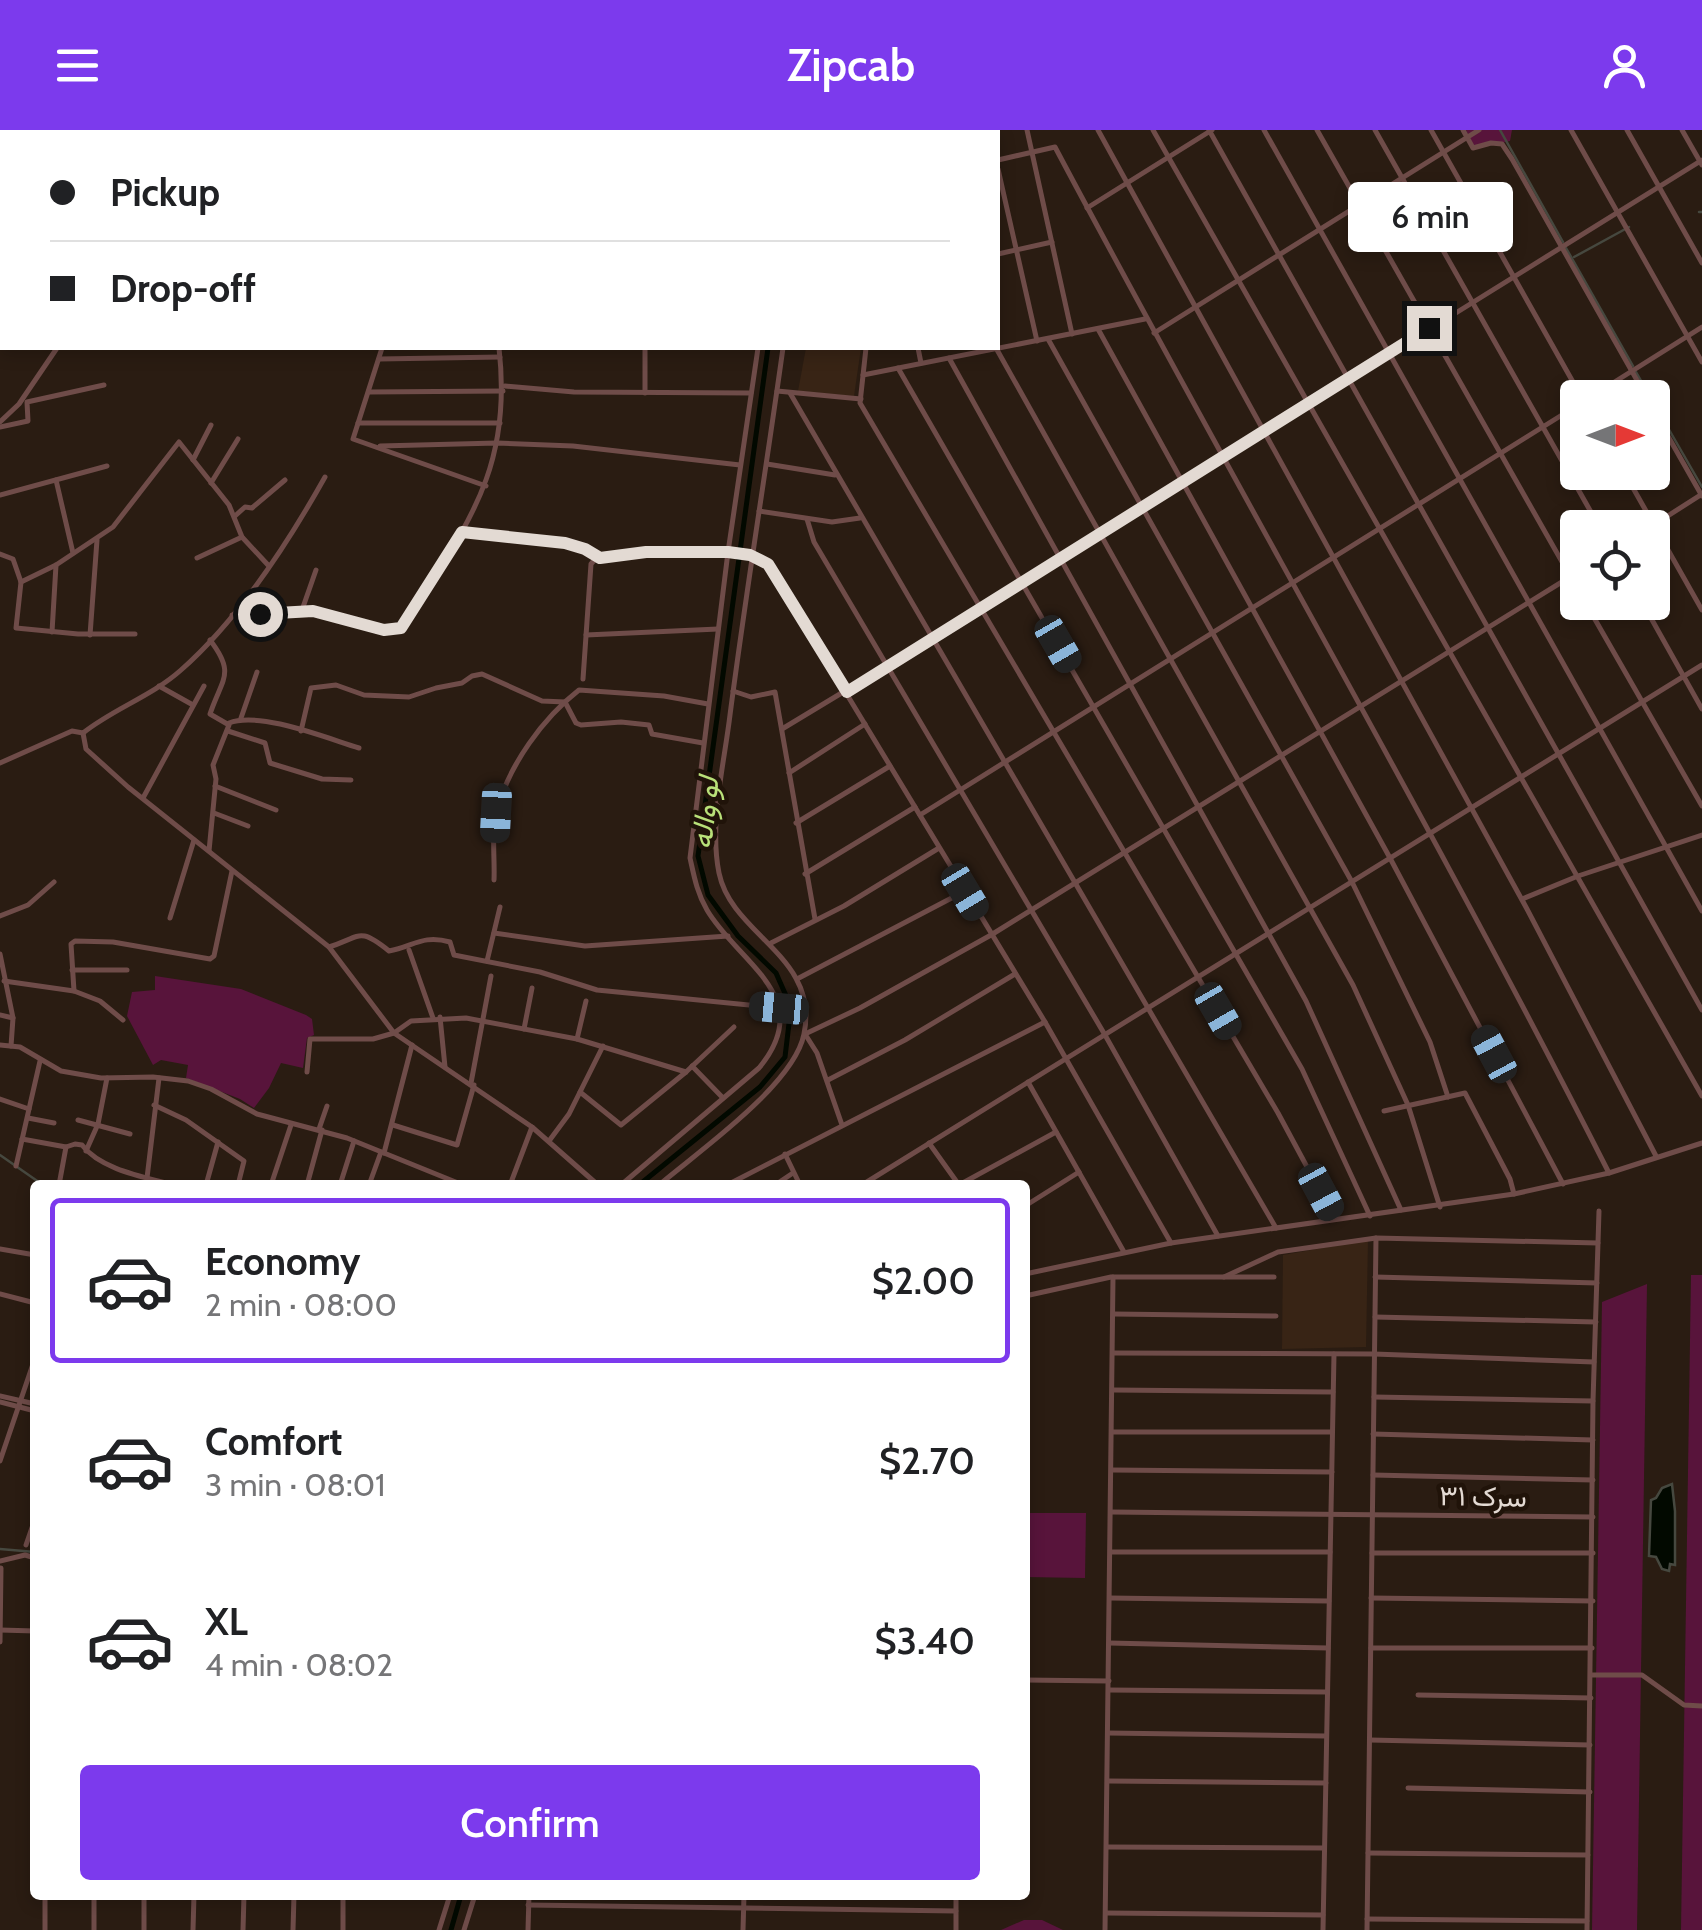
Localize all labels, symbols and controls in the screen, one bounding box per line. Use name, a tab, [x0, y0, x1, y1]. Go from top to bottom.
icon: menu	[50, 38, 105, 93]
text: Zipcab	[787, 38, 915, 92]
icon: person	[1597, 38, 1652, 93]
text: Pickup	[110, 169, 220, 216]
callout: 6 min	[1346, 183, 1512, 253]
text: 6 min	[1391, 197, 1470, 236]
text: Drop-off	[110, 265, 256, 312]
route end	[1407, 306, 1452, 351]
north arrow	[1560, 380, 1670, 490]
map controls	[1560, 380, 1670, 620]
button: locate	[1560, 510, 1670, 620]
route start	[238, 592, 283, 637]
car	[1030, 611, 1086, 677]
water label: لو واله	[682, 772, 727, 851]
car	[479, 782, 513, 844]
car	[937, 859, 993, 925]
car	[1190, 978, 1246, 1044]
car	[748, 990, 810, 1026]
car	[1467, 1020, 1521, 1088]
car	[1294, 1158, 1348, 1226]
icon: car	[85, 1236, 175, 1326]
text: Economy	[205, 1238, 360, 1285]
text: $2.00	[872, 1257, 975, 1304]
text: 2 min · 08:00	[205, 1285, 397, 1324]
icon: car	[85, 1416, 175, 1506]
text: Comfort	[205, 1418, 342, 1465]
text: $2.70	[879, 1437, 975, 1484]
text: 3 min · 08:01	[205, 1465, 385, 1504]
street label: سرک ۳۱	[1439, 1478, 1527, 1515]
icon: car	[85, 1596, 175, 1686]
text: XL	[205, 1598, 248, 1645]
text: $3.40	[874, 1617, 975, 1664]
text: 4 min · 08:02	[205, 1645, 393, 1684]
button: Confirm	[80, 1765, 980, 1880]

